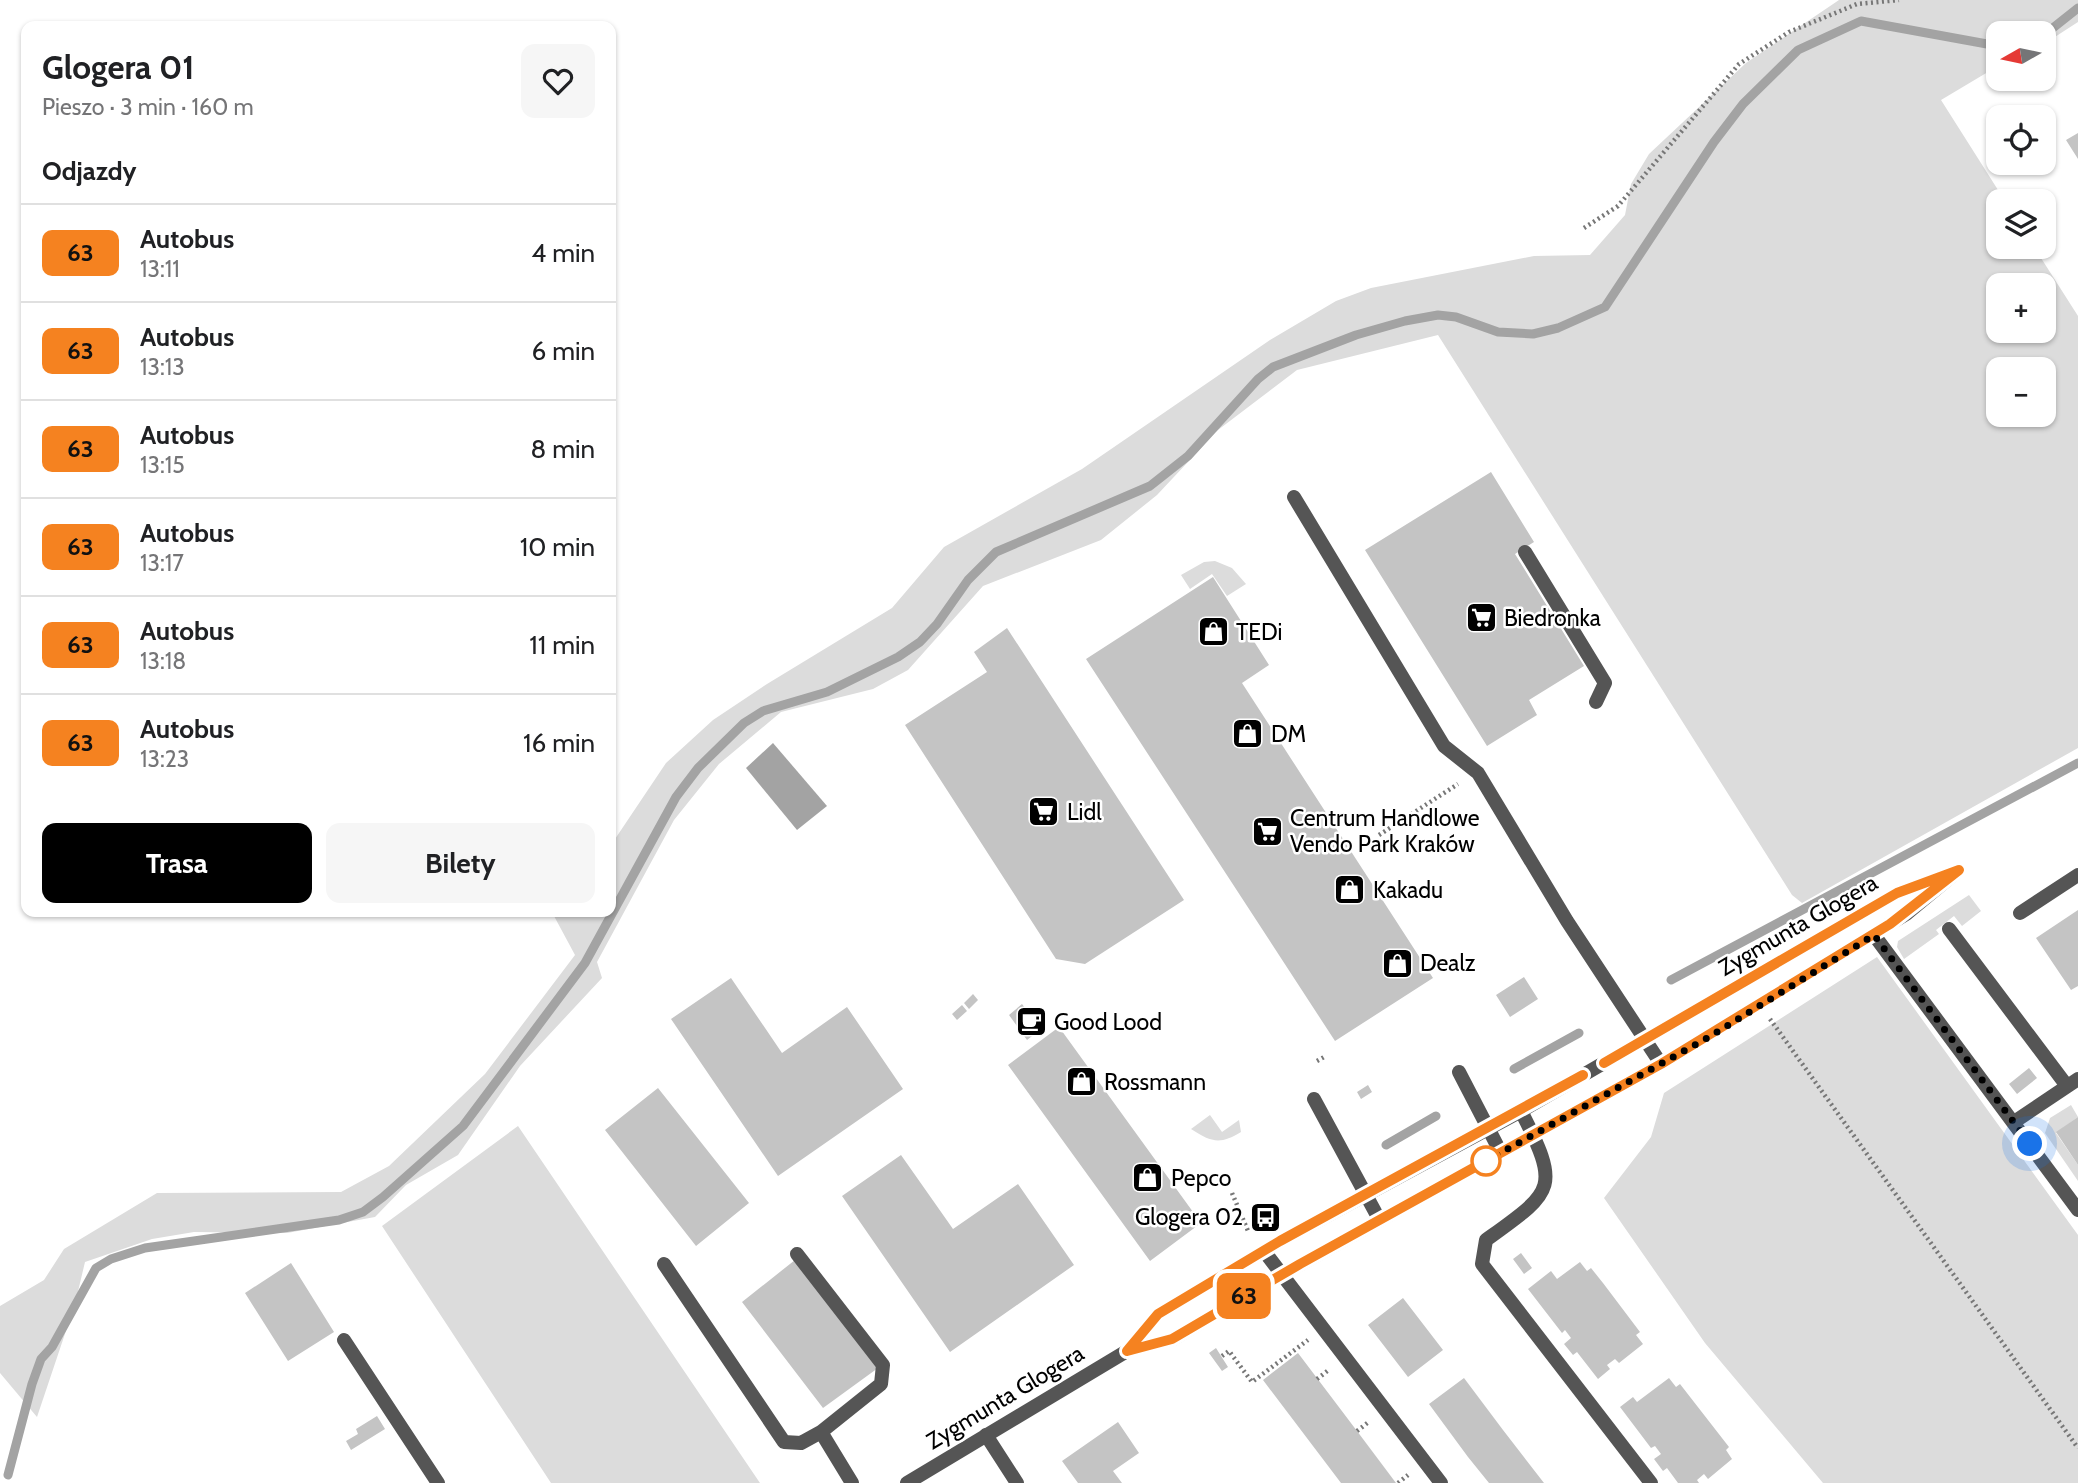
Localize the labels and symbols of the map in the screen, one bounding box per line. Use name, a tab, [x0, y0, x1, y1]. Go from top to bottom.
north arrow	[1986, 21, 2056, 91]
supermarket icon: Biedronka	[1464, 601, 1498, 635]
place label: Biedronka	[1504, 604, 1601, 632]
shop icon: TEDi	[1196, 615, 1230, 649]
place label: TEDi	[1236, 618, 1282, 646]
shop icon: DM	[1231, 717, 1265, 751]
place label: DM	[1271, 720, 1306, 748]
supermarket icon: Lidl	[1027, 795, 1061, 829]
place label: Lidl	[1067, 798, 1102, 826]
place label: Centrum Handlowe Vendo Park Kraków	[1290, 804, 1480, 858]
supermarket icon: Centrum Handlowe Vendo Park Kraków	[1250, 814, 1284, 848]
street label: Zygmunta Glogera	[1714, 868, 1882, 982]
shop icon: Kakadu	[1333, 873, 1367, 907]
place label: Kakadu	[1373, 876, 1443, 904]
shop icon: Dealz	[1380, 946, 1414, 980]
place label: Dealz	[1420, 949, 1476, 977]
cafe icon: Good Lood	[1014, 1005, 1048, 1039]
place label: Good Lood	[1054, 1008, 1162, 1036]
shop icon: Rossmann	[1064, 1065, 1098, 1099]
place label: Rossmann	[1104, 1068, 1206, 1096]
your location	[2012, 1126, 2047, 1161]
unlabelled marker	[1471, 1146, 1501, 1176]
shop icon: Pepco	[1131, 1161, 1165, 1195]
place label: Pepco	[1171, 1164, 1231, 1192]
bus stop icon: Glogera 02	[1249, 1200, 1283, 1234]
place label: Glogera 02	[1135, 1203, 1243, 1231]
line badge: 63	[1212, 1273, 1276, 1319]
street label: Zygmunta Glogera	[921, 1339, 1089, 1455]

